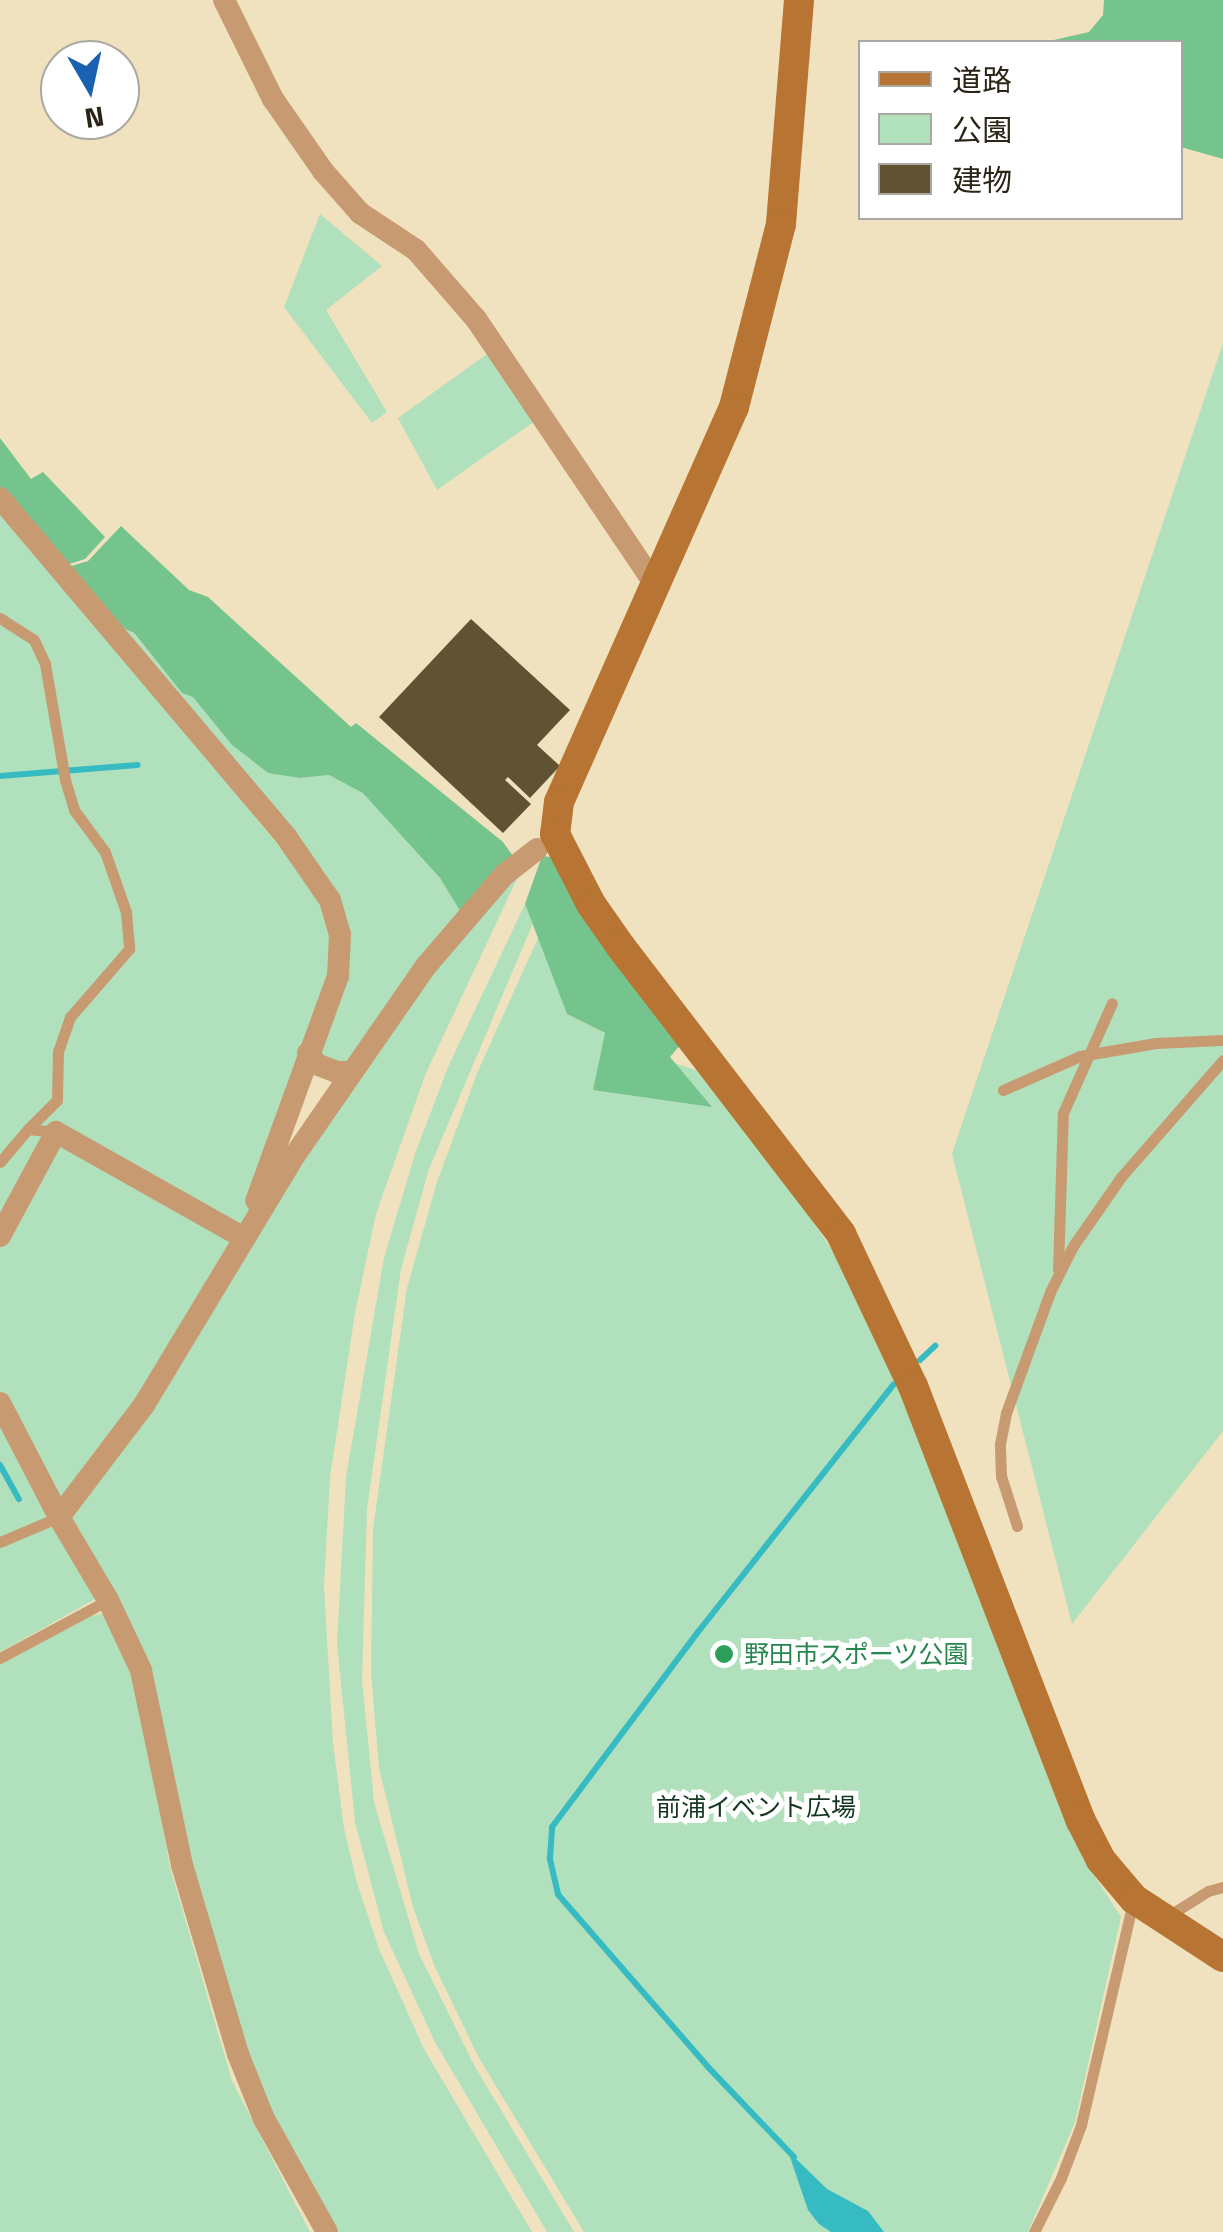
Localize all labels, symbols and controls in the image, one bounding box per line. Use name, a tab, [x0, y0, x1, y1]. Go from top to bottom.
north arrow	[40, 40, 140, 140]
legend	[858, 40, 1183, 220]
text: 道路	[952, 57, 1012, 103]
text: N	[82, 95, 107, 141]
text: 公園	[952, 107, 1012, 153]
text: 建物	[952, 157, 1012, 203]
place label: 野田市スポーツ公園	[744, 1639, 969, 1669]
marker: 野田市スポーツ公園	[713, 1643, 735, 1665]
park label: 前浦イベント広場	[656, 1792, 856, 1822]

